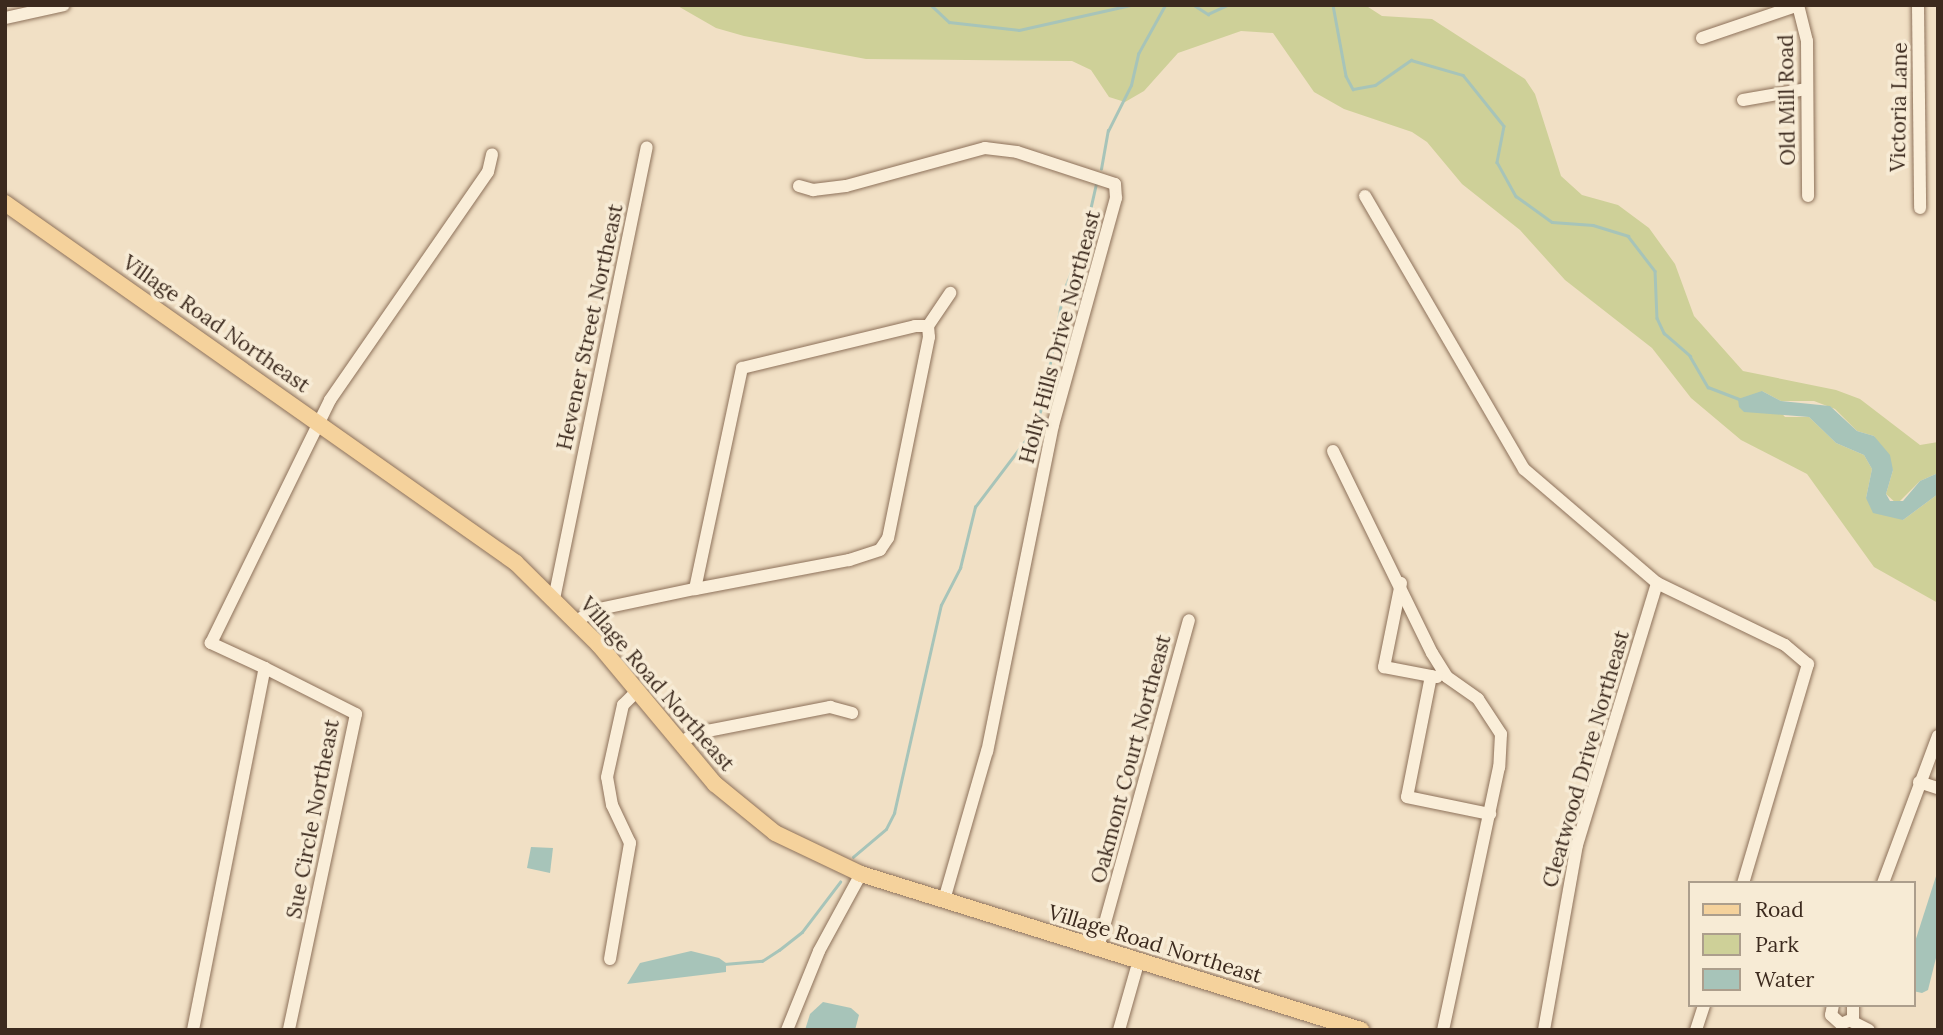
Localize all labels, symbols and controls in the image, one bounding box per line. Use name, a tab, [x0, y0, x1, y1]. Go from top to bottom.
street label: Old Mill Road	[1773, 34, 1801, 166]
street label: Victoria Lane	[1885, 42, 1913, 172]
street label: Hevener Street Northeast	[552, 202, 628, 452]
street label: Holly Hills Drive Northeast	[1014, 208, 1106, 466]
street label: Village Road Northeast	[118, 250, 314, 398]
street label: Village Road Northeast	[575, 592, 739, 776]
street label: Cleatwood Drive Northeast	[1537, 628, 1635, 890]
street label: Oakmont Court Northeast	[1086, 632, 1176, 886]
street label: Sue Circle Northeast	[281, 717, 345, 921]
legend	[1688, 881, 1915, 1007]
text: Road	[1755, 896, 1804, 923]
street label: Village Road Northeast	[1045, 899, 1265, 989]
text: Park	[1755, 931, 1799, 958]
text: Water	[1755, 966, 1814, 993]

